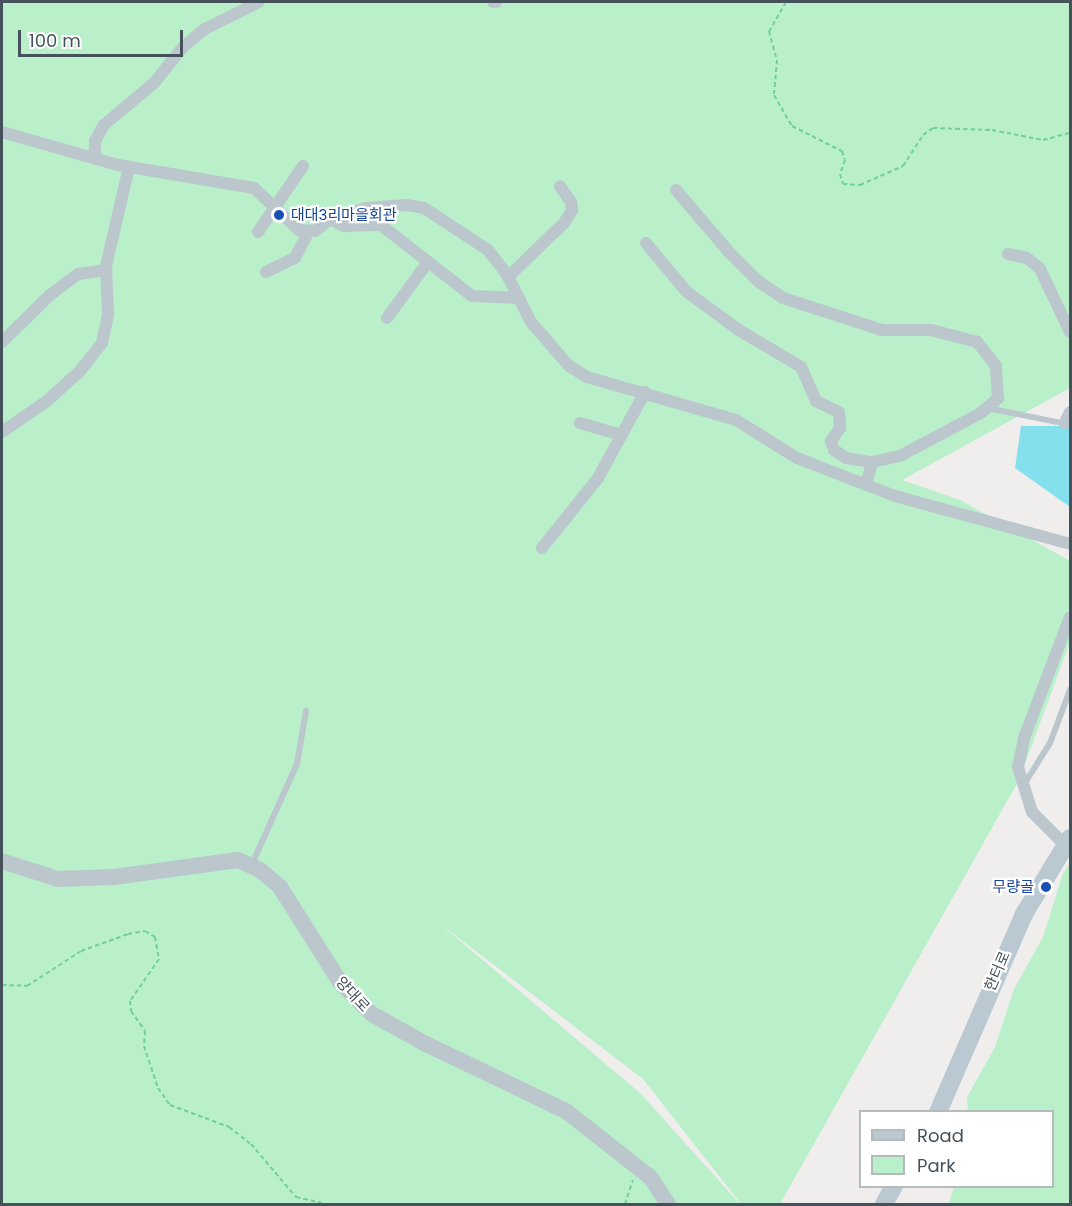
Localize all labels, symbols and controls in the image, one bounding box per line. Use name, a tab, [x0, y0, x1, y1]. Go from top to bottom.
scale bar	[21, 18, 186, 56]
text: 100 m	[29, 28, 81, 53]
place label: 대대3리마을회관	[291, 206, 396, 224]
marker: 대대3리마을회관	[272, 208, 286, 222]
place label: 무량골	[993, 878, 1034, 896]
marker: 무량골	[1039, 880, 1053, 894]
street label: 한터로	[981, 948, 1013, 994]
street label: 양대로	[332, 973, 374, 1015]
legend	[859, 1110, 1054, 1188]
text: Road	[917, 1123, 964, 1148]
text: Park	[917, 1153, 956, 1178]

